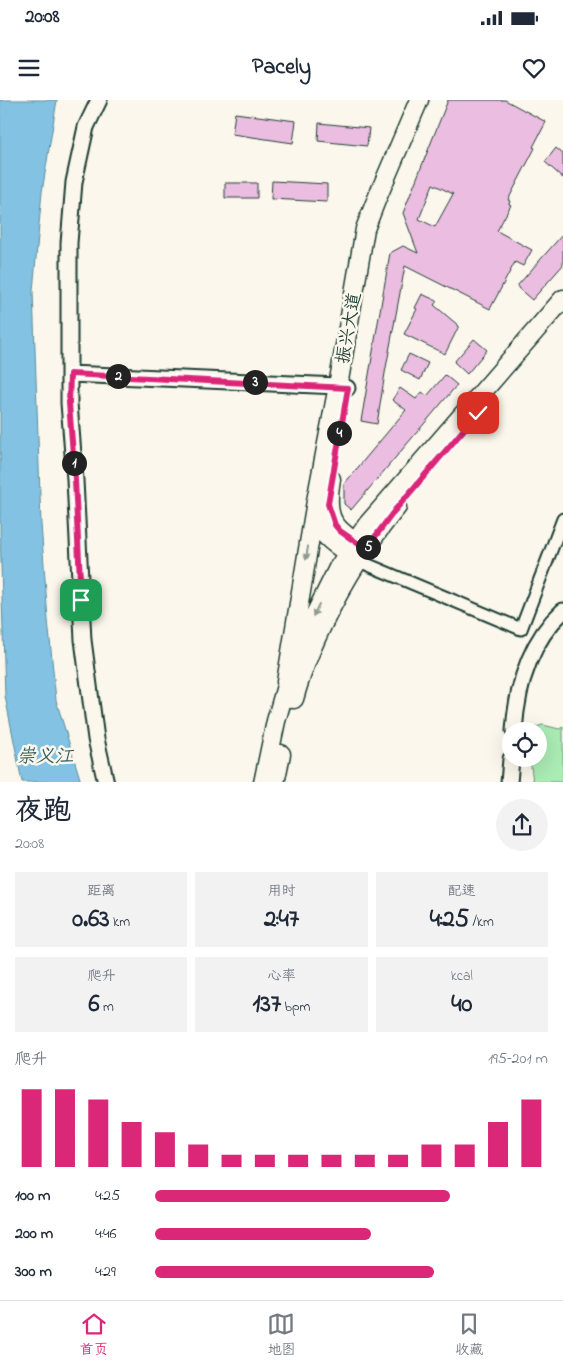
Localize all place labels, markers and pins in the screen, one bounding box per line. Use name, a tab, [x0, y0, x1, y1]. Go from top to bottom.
pin: 2	[106, 364, 130, 388]
pin: 3	[242, 370, 268, 394]
pin	[457, 392, 499, 434]
pin: 4	[326, 420, 352, 446]
pin: 1	[62, 450, 86, 476]
pin: 5	[356, 534, 380, 560]
pin	[60, 579, 102, 621]

